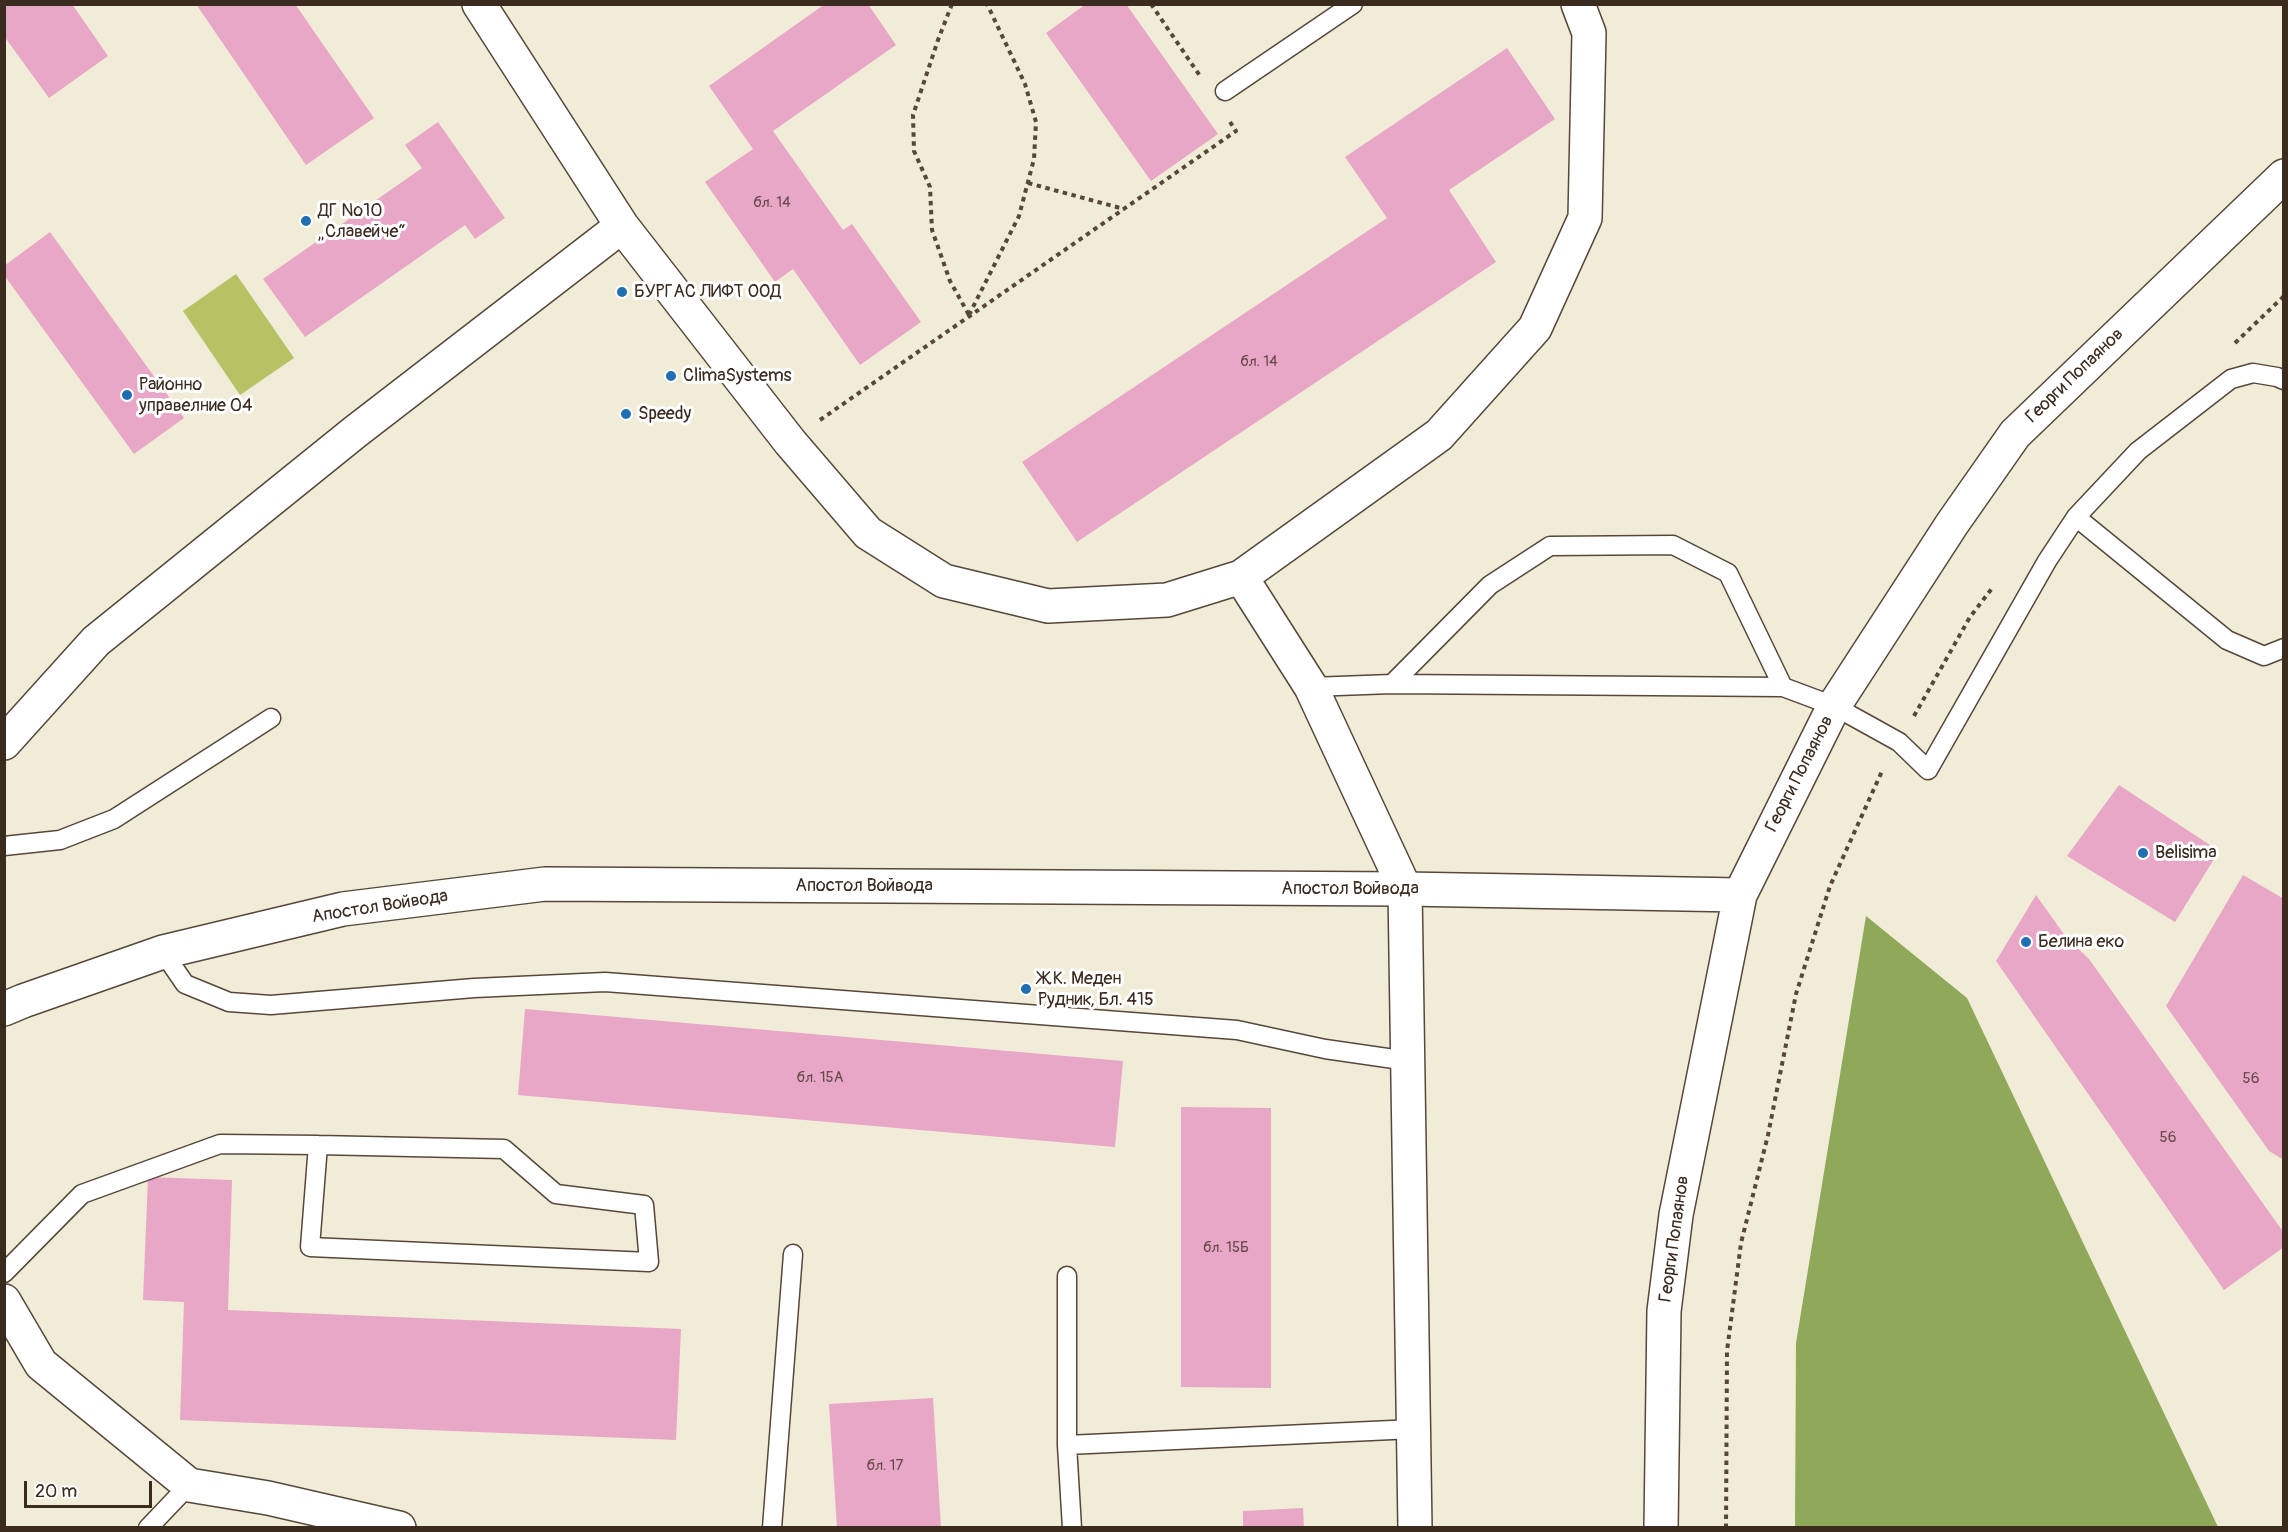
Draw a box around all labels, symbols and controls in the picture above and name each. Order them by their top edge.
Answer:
house number: бл. 14 [753,194,791,212]
place label: ДГ №10 „Славейче“ [318,200,406,242]
marker: ДГ №10 „Славейче“ [299,214,313,228]
place label: БУРГАС ЛИФТ ООД [634,281,781,303]
marker: БУРГАС ЛИФТ ООД [615,285,629,299]
street label: Георги Попаянов [2022,324,2128,428]
house number: бл. 14 [1240,353,1278,371]
place label: ClimaSystems [683,365,791,387]
marker: ClimaSystems [664,369,678,383]
place label: Районно управелние 04 [139,374,252,416]
marker: Районно управелние 04 [120,388,134,402]
place label: Speedy [638,403,691,425]
marker: Speedy [619,407,633,421]
street label: Георги Попаянов [1761,712,1839,836]
place label: Belisima [2155,842,2217,864]
marker: Belisima [2136,846,2150,860]
street label: Апостол Войвода [795,875,933,897]
street label: Апостол Войвода [1281,878,1419,900]
street label: Апостол Войвода [310,886,450,928]
place label: Белина еко [2038,931,2124,953]
marker: Белина еко [2019,935,2033,949]
place label: Ж.К. Меден Рудник, Бл. 415 [1038,968,1154,1010]
marker: Ж.К. Меден Рудник, Бл. 415 [1019,982,1033,996]
house number: бл. 15А [797,1069,843,1087]
house number: 56 [2243,1070,2259,1088]
house number: 56 [2160,1129,2176,1147]
street label: Георги Попаянов [1655,1174,1695,1304]
house number: бл. 15Б [1203,1239,1249,1257]
house number: бл. 17 [867,1457,903,1475]
scale bar [27,1469,154,1507]
text: 20 m [35,1480,77,1503]

